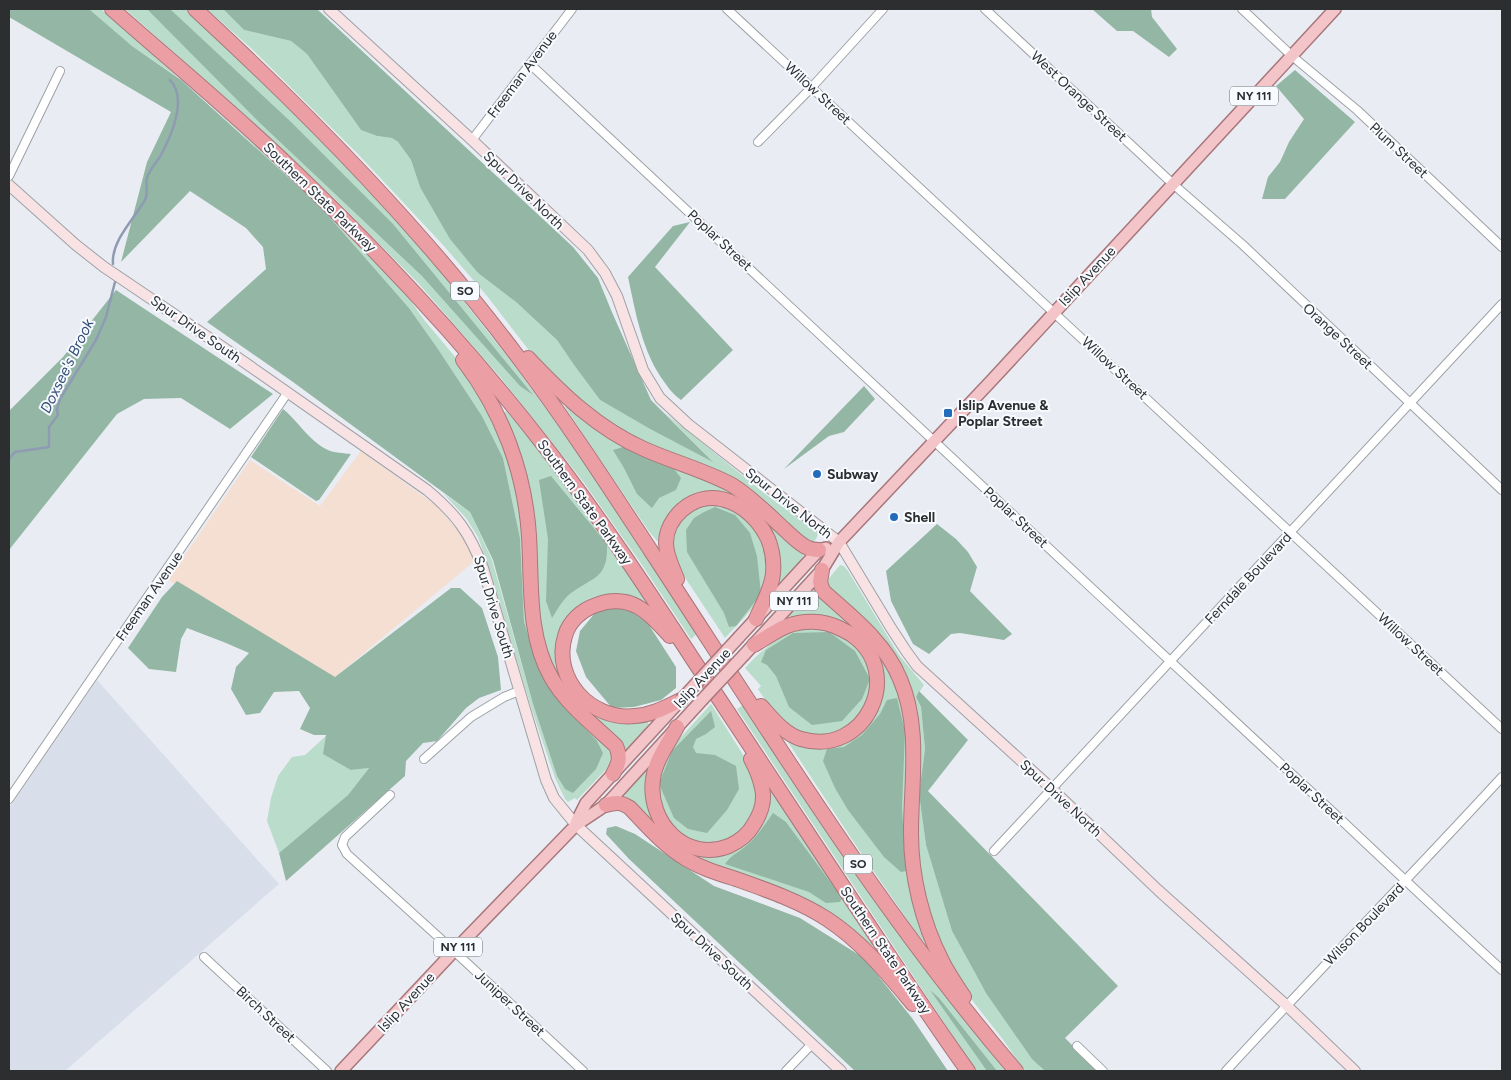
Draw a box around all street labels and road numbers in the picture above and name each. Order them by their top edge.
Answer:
street label: Freeman Avenue [484,27,561,121]
street label: West Orange Street [1027,48,1130,145]
street label: Willow Street [781,58,854,128]
road number: NY 111 [1230,86,1278,105]
street label: Plum Street [1366,119,1431,182]
street label: Southern State Parkway [260,139,380,256]
street label: Spur Drive North [480,148,568,233]
street label: Poplar Street [684,206,755,275]
street label: Islip Avenue [1055,243,1120,310]
road number: SO [451,282,479,300]
street label: Spur Drive South [147,292,244,367]
street label: Orange Street [1299,300,1376,373]
street label: Willow Street [1078,333,1151,403]
street label: Southern State Parkway [533,436,636,569]
street label: Spur Drive North [742,464,836,543]
street label: Poplar Street [980,483,1051,552]
street label: Ferndale Boulevard [1201,529,1295,628]
street label: Freeman Avenue [112,548,187,644]
street label: Spur Drive South [470,554,517,661]
road number: NY 111 [770,592,818,610]
street label: Willow Street [1374,609,1447,679]
street label: Islip Avenue [670,645,735,712]
street label: Spur Drive North [1016,756,1105,841]
street label: Poplar Street [1276,759,1347,828]
road number: SO [844,854,872,874]
street label: Wilson Boulevard [1321,880,1408,969]
street label: Southern State Parkway [836,883,935,1018]
street label: Spur Drive South [667,909,756,994]
road number: NY 111 [434,938,482,956]
street label: Juniper Street [471,967,548,1040]
street label: Islip Avenue [374,969,439,1036]
street label: Birch Street [233,983,299,1046]

